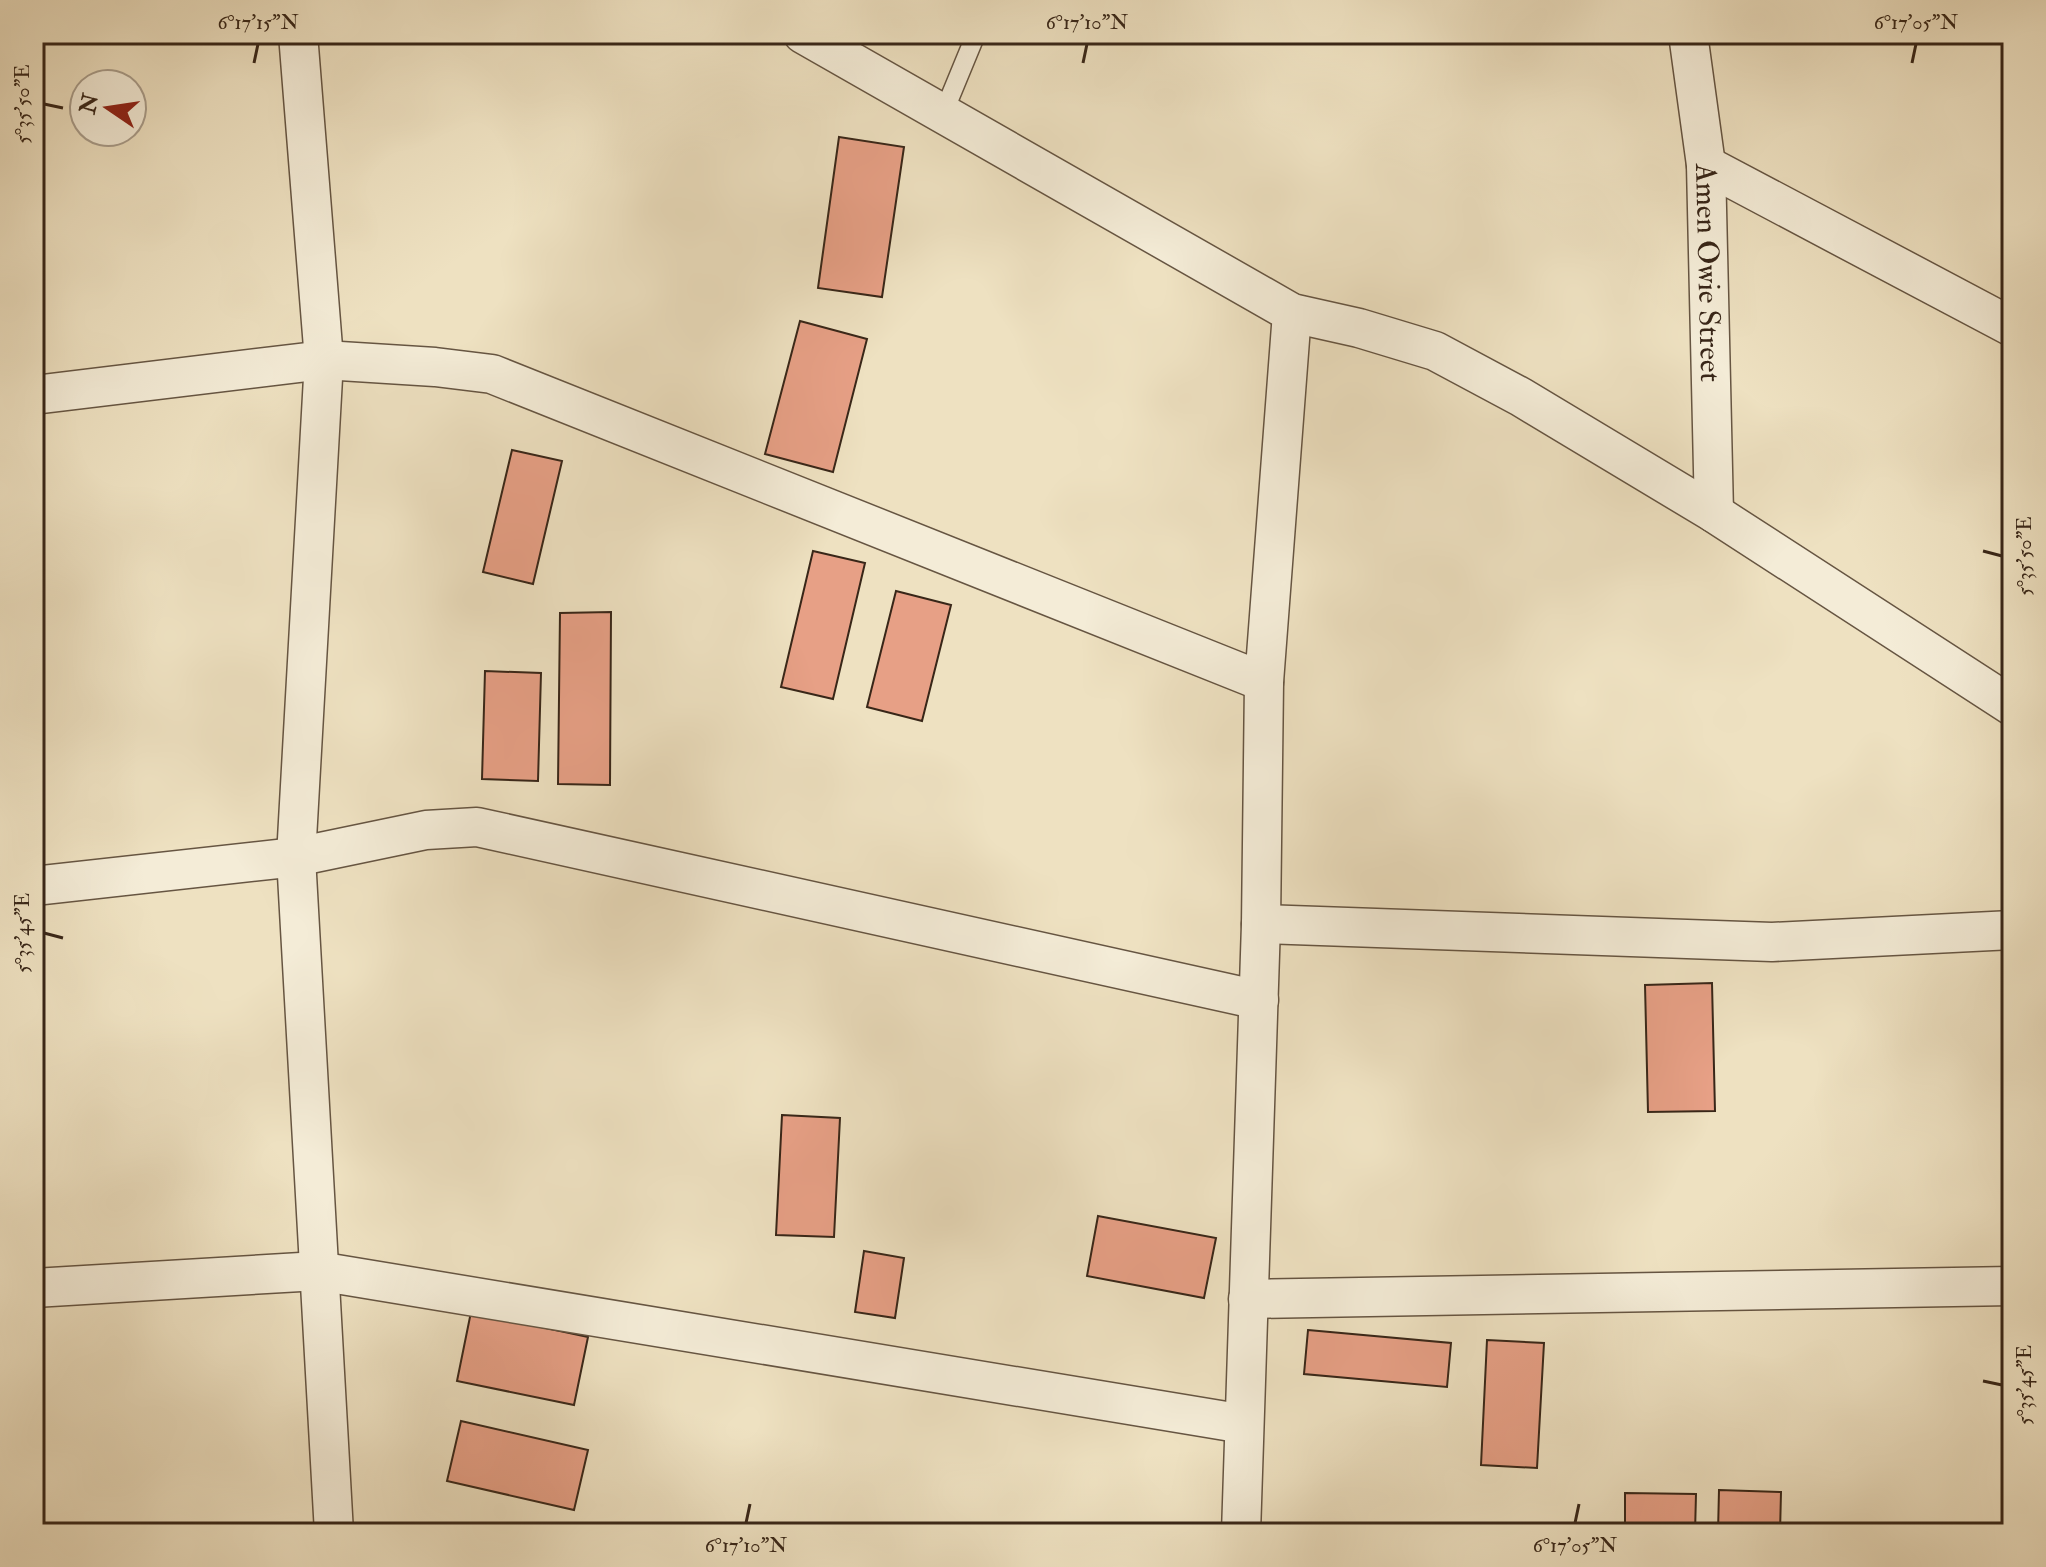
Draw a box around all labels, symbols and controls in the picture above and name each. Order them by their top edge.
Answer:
text: 6°17'15"N [217,10,299,35]
text: 6°17'10"N [1046,10,1128,35]
text: 6°17'05"N [1874,10,1958,35]
text: 5°35'50"E [10,64,35,144]
north arrow [68,68,148,148]
text: N [73,91,105,117]
street label: Amen Owie Street [1687,162,1729,383]
text: 5°35'50"E [2012,516,2037,596]
text: 5°35'45"E [10,893,35,973]
text: 5°35'45"E [2012,1345,2037,1425]
text: 6°17'10"N [705,1533,787,1558]
text: 6°17'05"N [1533,1533,1617,1558]

